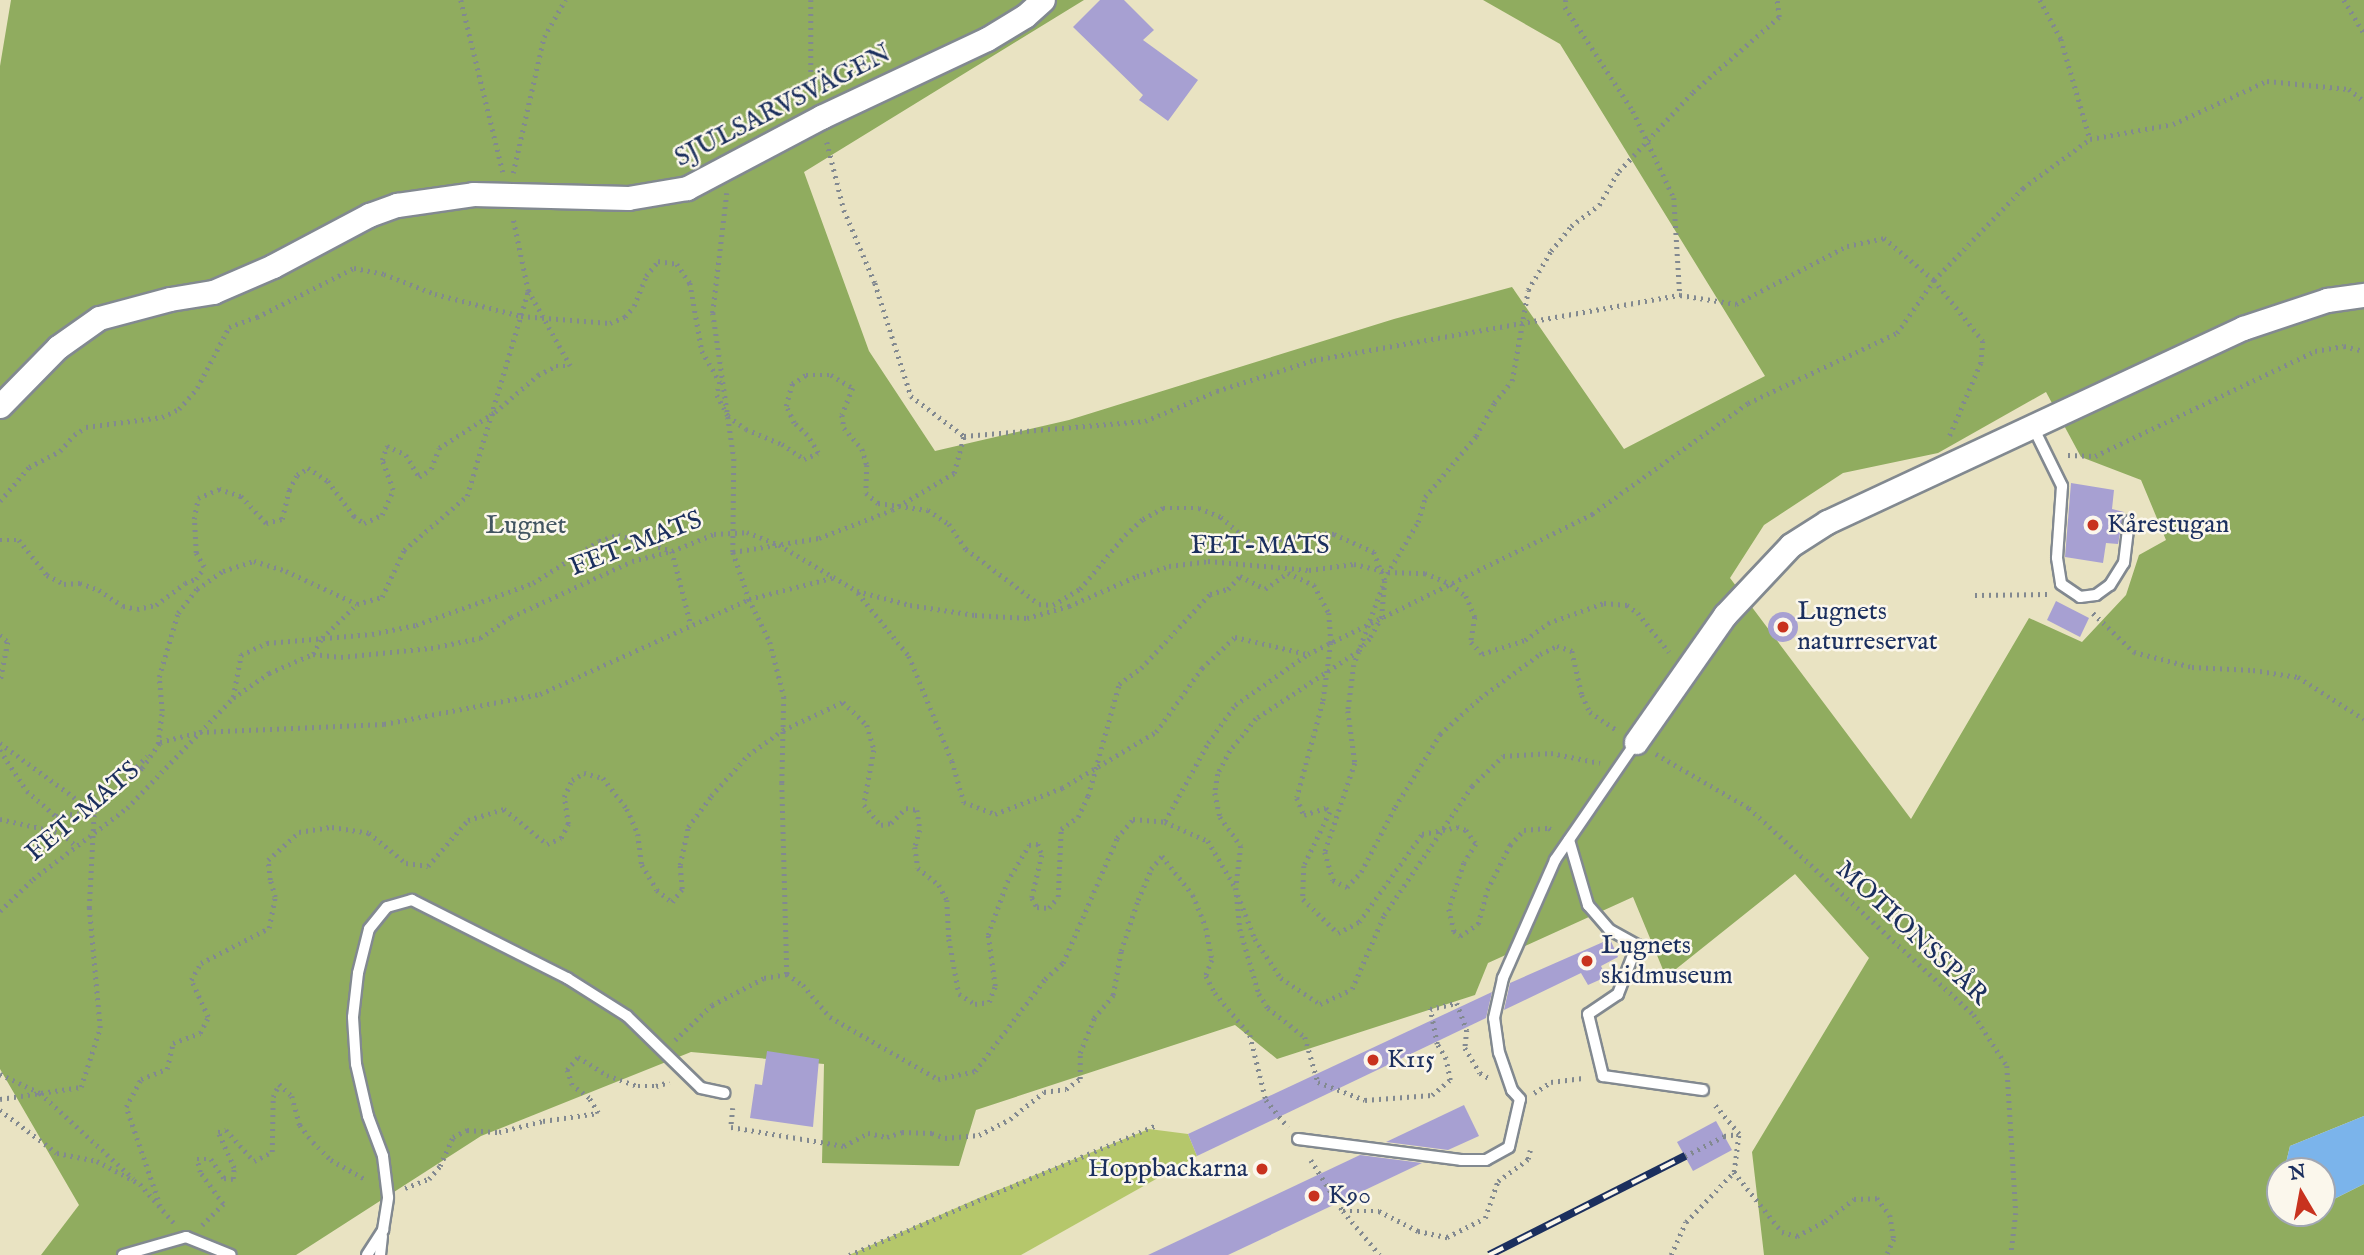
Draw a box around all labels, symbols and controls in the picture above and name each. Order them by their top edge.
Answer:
street label: SJULSARVSVÄGEN [670,38,896,174]
street label: FET-MATS [565,505,707,583]
place label: Kårestugan [2107,509,2229,541]
park label: Lugnet [486,510,566,542]
marker: Kårestugan [2085,517,2101,533]
street label: FET-MATS [1190,530,1330,562]
place label: Lugnets naturreservat [1797,596,1938,658]
marker: Lugnets naturreservat [1775,619,1791,635]
street label: FET-MATS [20,755,146,869]
street label: MOTIONSSPÅR [1829,854,1995,1012]
place label: Lugnets skidmuseum [1601,930,1733,992]
marker: Lugnets skidmuseum [1579,953,1595,969]
place label: K115 [1387,1044,1435,1076]
marker: K115 [1365,1052,1381,1068]
place label: Hoppbackarna [1088,1153,1248,1185]
north arrow [2266,1157,2336,1227]
text: N [2288,1160,2308,1187]
marker: Hoppbackarna [1254,1161,1270,1177]
place label: K90 [1328,1180,1371,1212]
marker: K90 [1306,1188,1322,1204]

